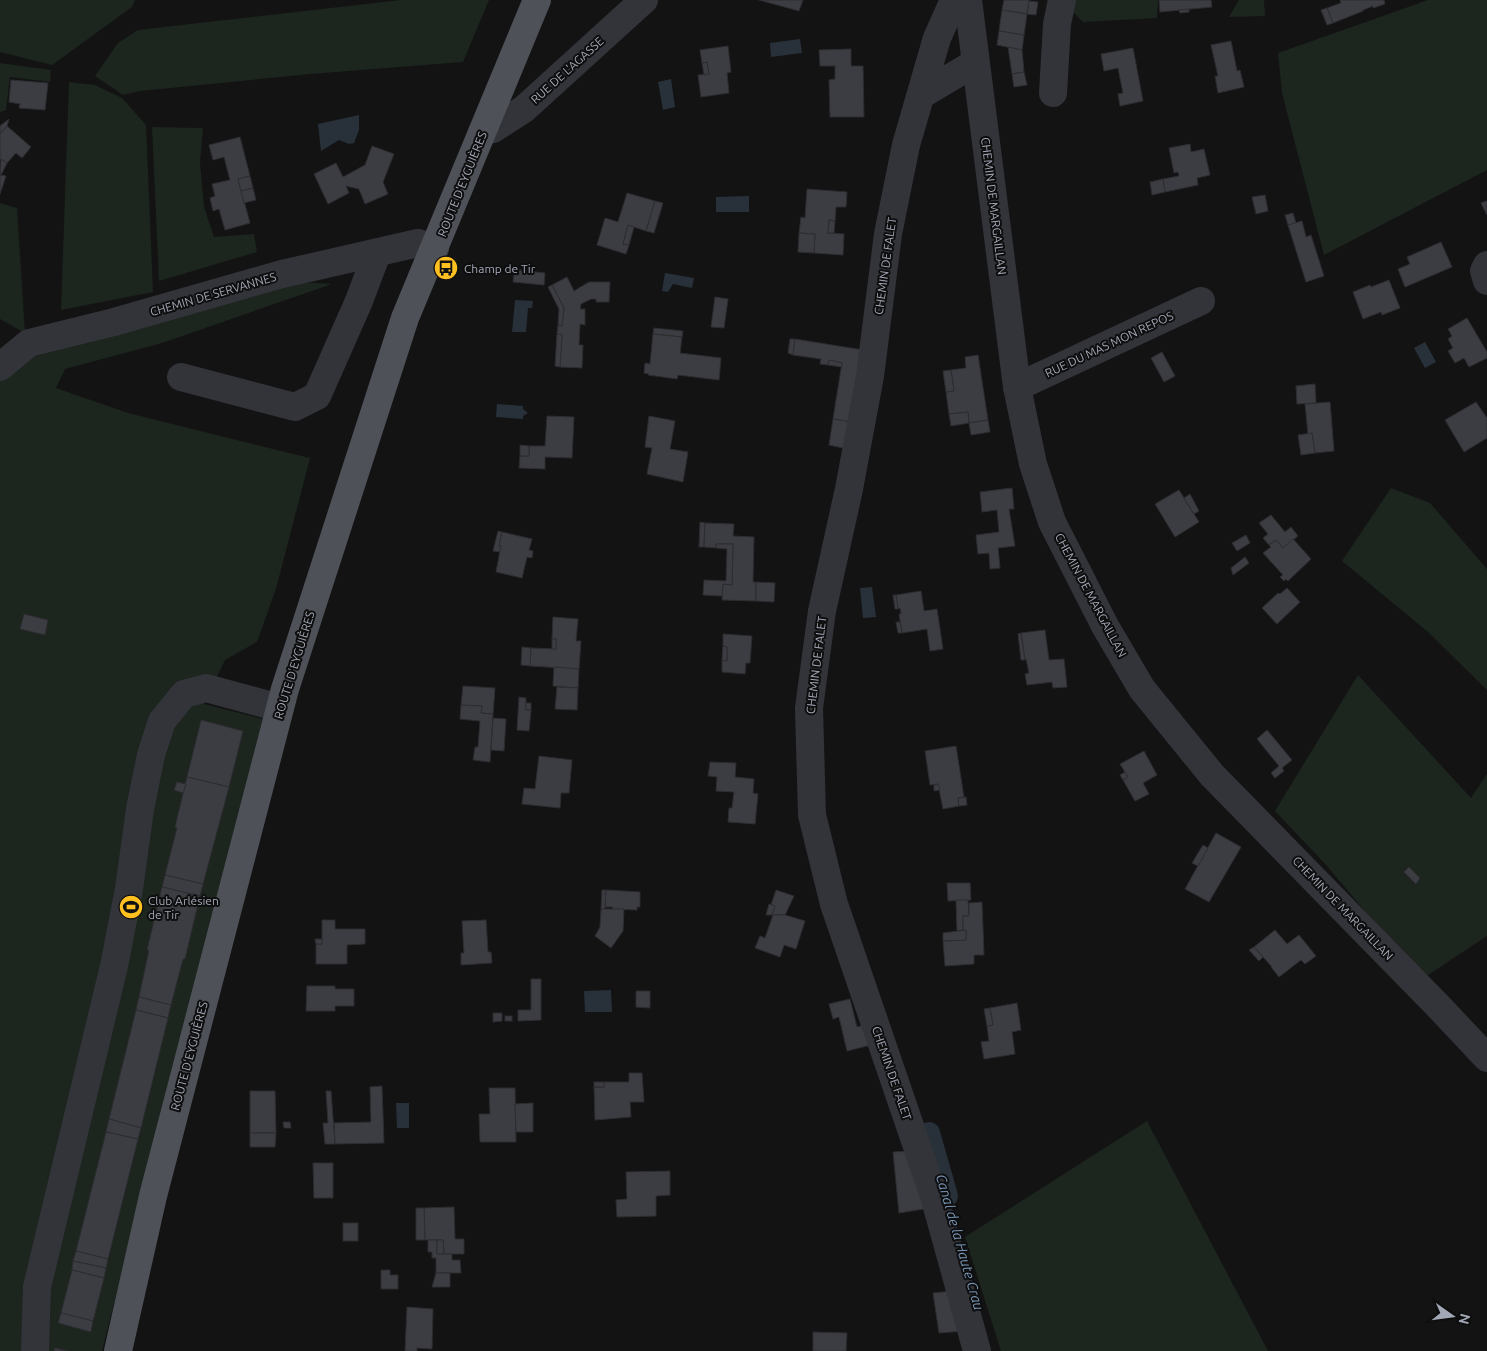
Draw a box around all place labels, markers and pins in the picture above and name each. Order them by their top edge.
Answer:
bus stop icon: Champ de Tir [433,255,459,281]
place label: Champ de Tir [464,262,536,275]
sports icon: Club Arlésien de Tir [118,894,144,920]
place label: Club Arlésien de Tir [148,894,219,921]

